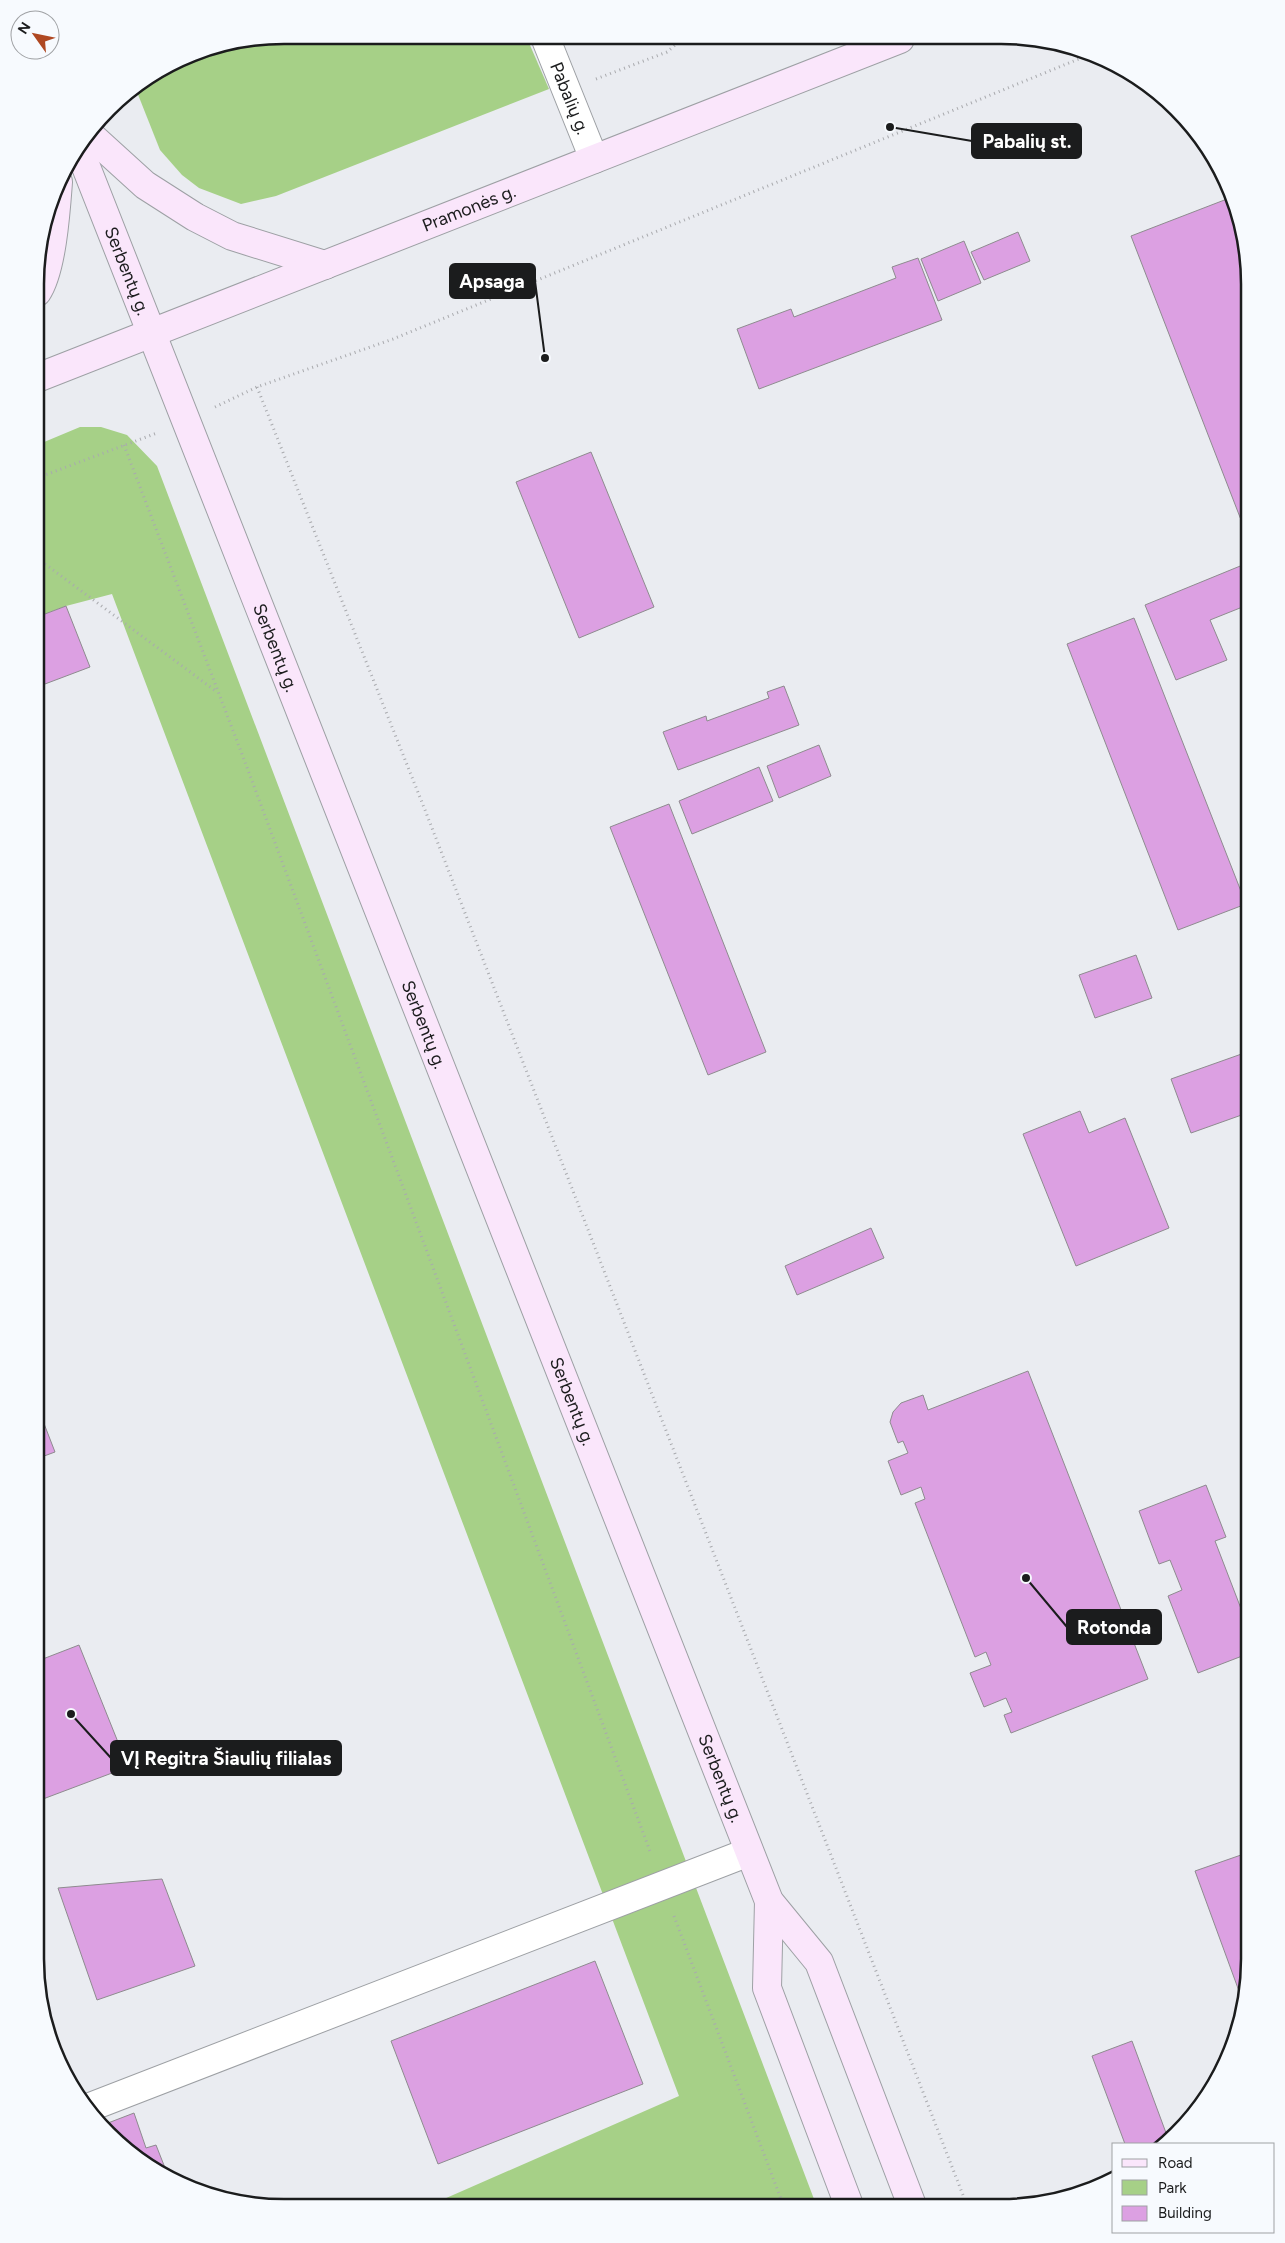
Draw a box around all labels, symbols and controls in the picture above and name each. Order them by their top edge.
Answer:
north arrow [10,10,60,60]
text: N [14,19,35,37]
street label: Pabalių g. [545,59,594,138]
callout: Pabalių st. [972,124,1081,158]
text: Pabalių st. [982,130,1072,153]
street label: Pramonės g. [419,180,519,237]
street label: Serbentų g. [100,224,154,318]
callout: Apsaga [450,264,535,298]
text: Apsaga [459,270,525,293]
street label: Serbentų g. [248,600,303,695]
street label: Serbentų g. [397,977,451,1072]
street label: Serbentų g. [545,1354,600,1449]
callout: Rotonda [1067,1610,1161,1644]
text: Rotonda [1077,1616,1151,1639]
street label: Serbentų g. [693,1731,748,1826]
callout: VĮ Regitra Šiaulių filialas [111,1741,341,1775]
text: VĮ Regitra Šiaulių filialas [121,1747,331,1770]
legend [1112,2143,1275,2233]
text: Road [1158,2154,1193,2172]
text: Park [1158,2179,1187,2197]
text: Building [1158,2204,1212,2222]

